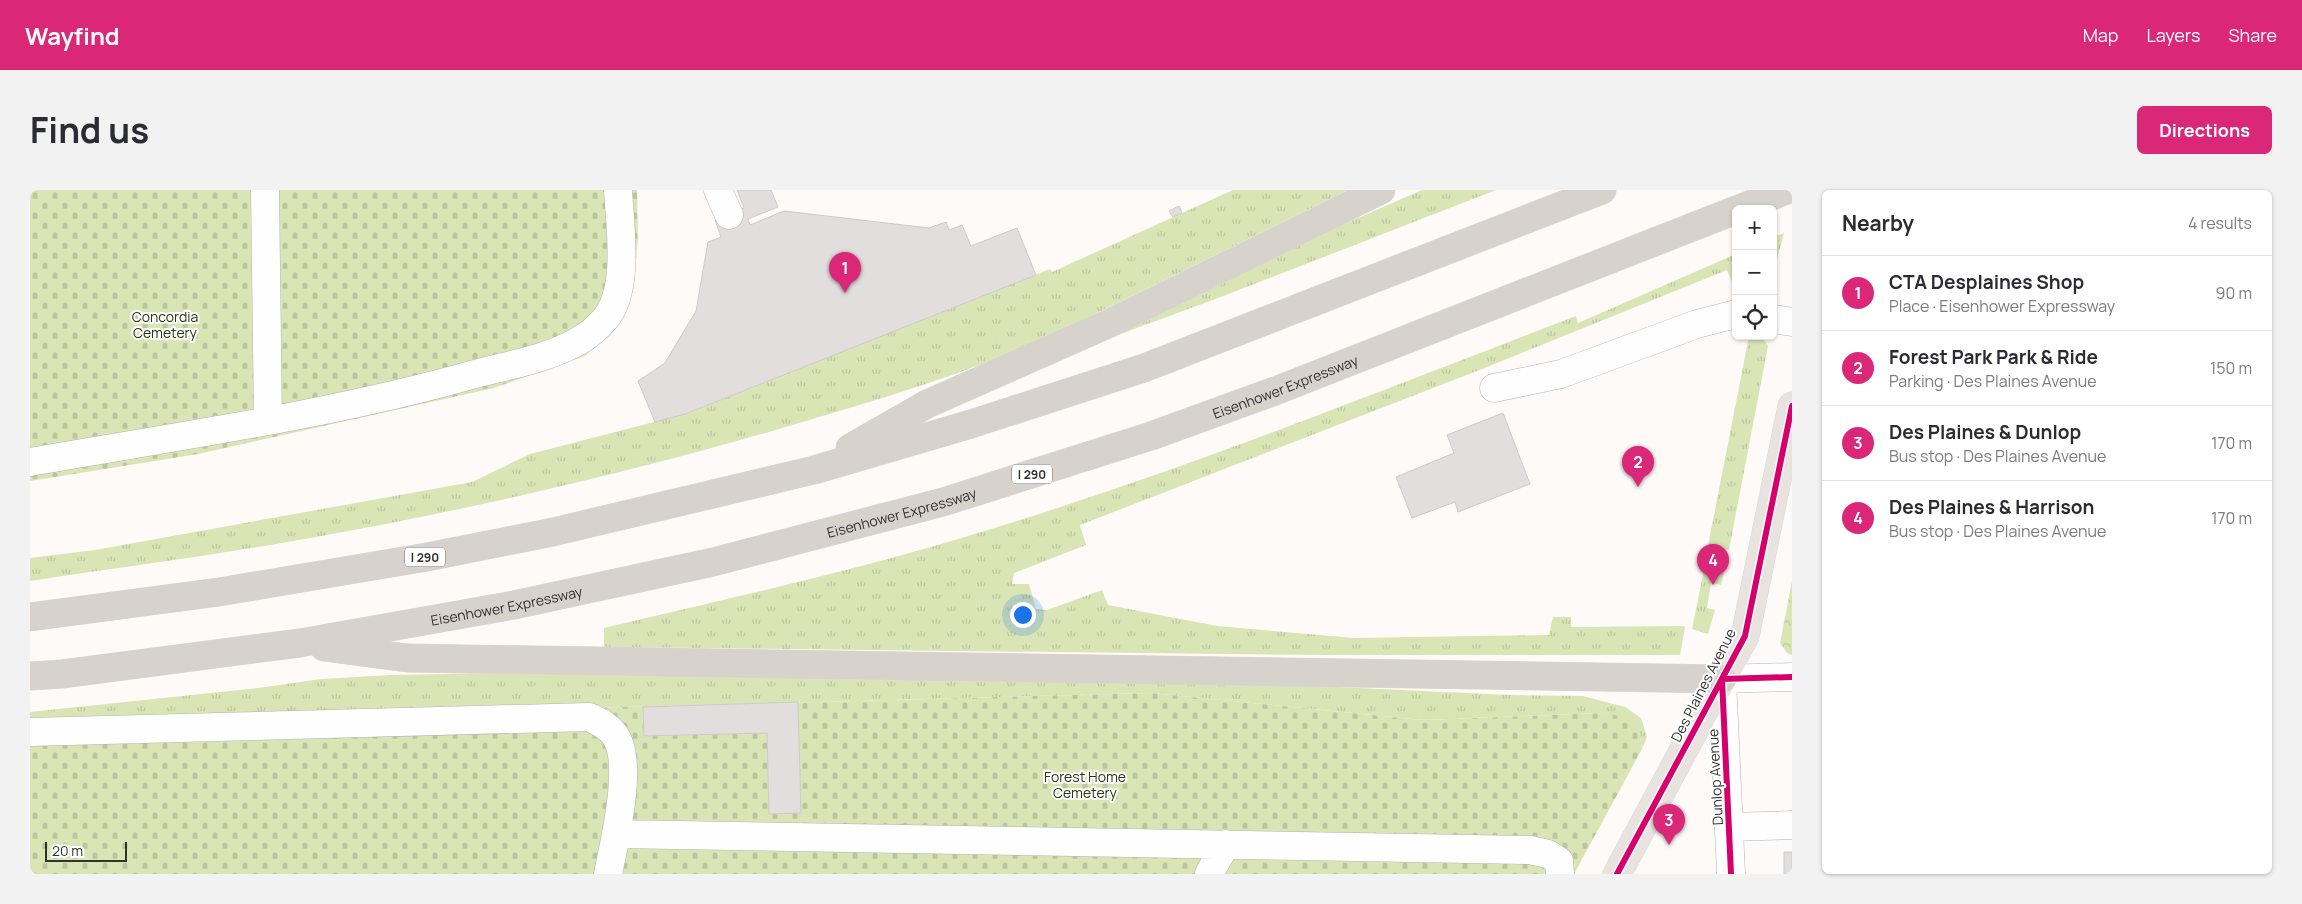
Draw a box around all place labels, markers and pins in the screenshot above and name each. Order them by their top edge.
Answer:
pin: 1 [829,252,861,293]
pin: 2 [1622,446,1654,487]
pin: 4 [1697,544,1729,585]
pin: 3 [1653,804,1685,845]

